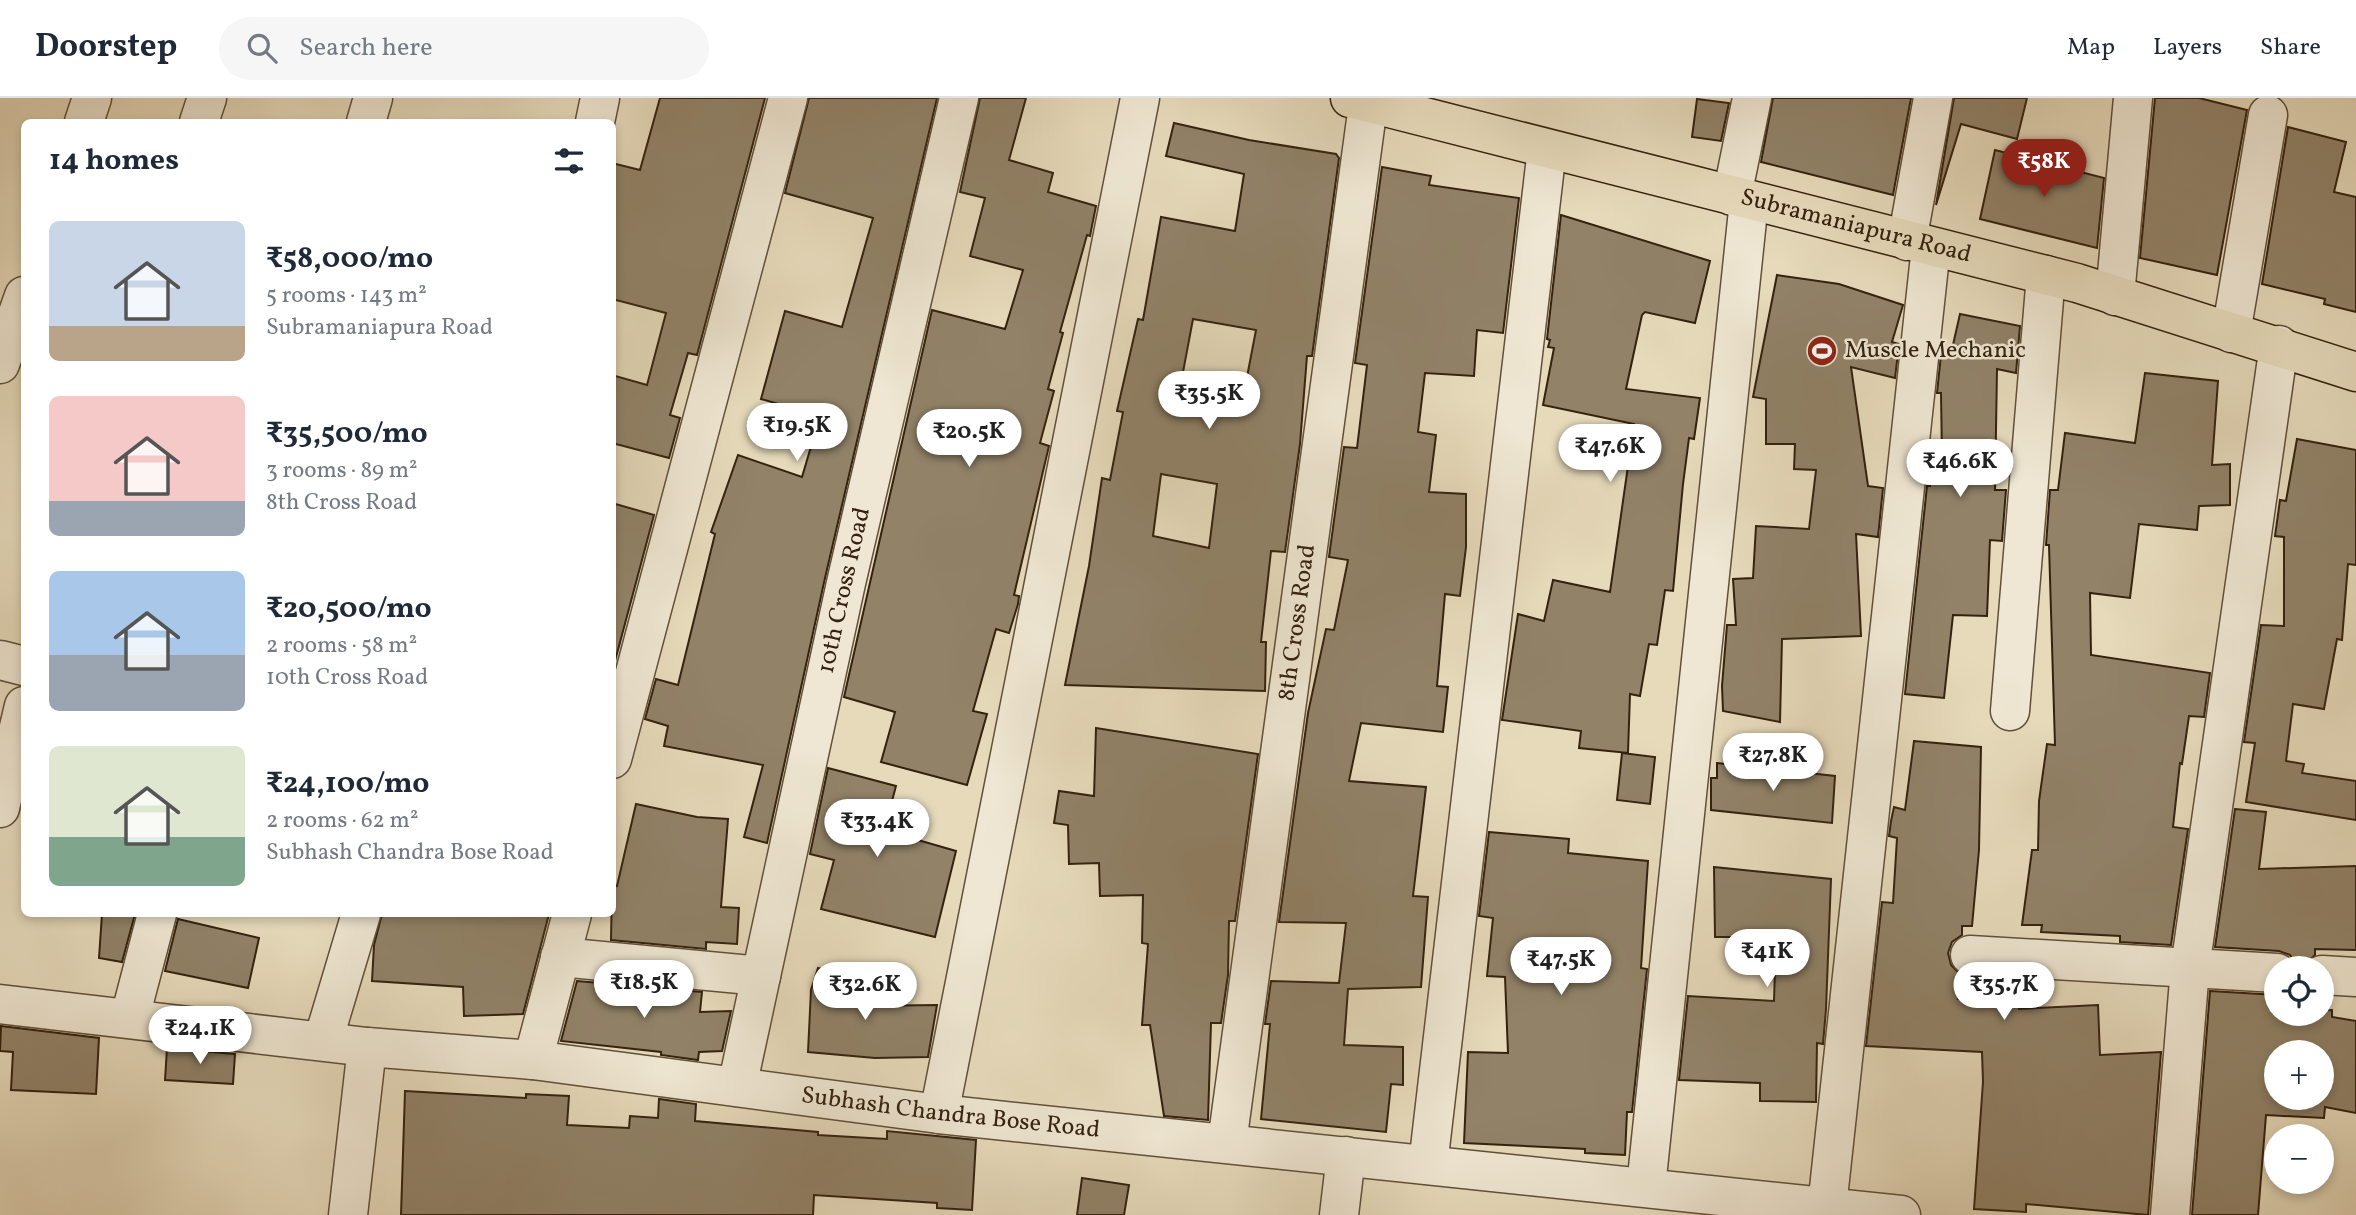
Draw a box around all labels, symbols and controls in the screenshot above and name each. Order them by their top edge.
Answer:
search box [219,17,709,80]
text: Doorstep [35,25,177,71]
icon: search [243,29,281,67]
text: Search here [299,30,433,66]
text: Map [2067,31,2115,65]
text: Layers [2153,31,2222,65]
text: Share [2260,31,2321,65]
text: 14 homes [49,140,179,182]
pin: ₹58K [2003,140,2085,199]
icon: filters [550,142,588,180]
text: ₹58K [2017,146,2071,178]
street label: Subramaniapura Road [1737,181,1975,272]
text: ₹58,000/mo [266,238,433,280]
icon: home [105,249,189,333]
text: 5 rooms · 143 m² [266,280,427,312]
text: Subramaniapura Road [266,312,493,344]
sports icon: Muscle Mechanic [1805,334,1839,368]
place label: Muscle Mechanic [1845,334,2026,368]
pin: ₹35.5K [1152,372,1266,431]
text: ₹35.5K [1174,378,1244,410]
pin: ₹19.5K [740,404,854,463]
text: ₹19.5K [763,410,831,442]
pin: ₹20.5K [912,410,1026,469]
text: ₹35,500/mo [266,413,428,455]
text: ₹20.5K [933,416,1005,448]
icon: home [105,424,189,508]
pin: ₹47.6K [1553,424,1667,484]
text: ₹47.6K [1575,431,1645,463]
pin: ₹46.6K [1903,440,2017,499]
text: ₹46.6K [1922,446,1998,478]
text: 3 rooms · 89 m² [266,455,418,487]
text: 8th Cross Road [266,487,417,519]
street label: 10th Cross Road [810,504,880,677]
street label: 8th Cross Road [1270,542,1325,703]
text: ₹20,500/mo [266,588,432,630]
icon: home [105,599,189,683]
text: 2 rooms · 58 m² [266,630,417,662]
text: 10th Cross Road [266,662,428,694]
pin: ₹27.8K [1716,734,1830,793]
text: ₹27.8K [1739,740,1807,772]
text: ₹24,100/mo [266,763,429,805]
icon: home [105,774,189,858]
pin: ₹33.4K [820,800,934,859]
text: 2 rooms · 62 m² [266,805,418,837]
text: ₹33.4K [840,806,914,838]
text: Subhash Chandra Bose Road [266,837,554,869]
pin: ₹41K [1726,930,1808,989]
text: ₹41K [1741,936,1793,968]
pin: ₹47.5K [1504,937,1618,997]
text: ₹47.5K [1526,944,1596,976]
map controls [2264,956,2334,1194]
button: locate [2264,956,2334,1026]
pin: ₹18.5K [587,960,701,1020]
pin: ₹32.6K [808,962,922,1022]
pin: ₹35.7K [1947,962,2061,1022]
text: ₹18.5K [610,967,678,999]
text: ₹32.6K [829,969,901,1001]
text: ₹35.7K [1969,969,2039,1001]
pin: ₹24.1K [143,1006,257,1066]
text: ₹24.1K [165,1013,235,1045]
button: + [2264,1040,2334,1110]
street label: Subhash Chandra Bose Road [799,1079,1102,1148]
button: − [2264,1124,2334,1194]

